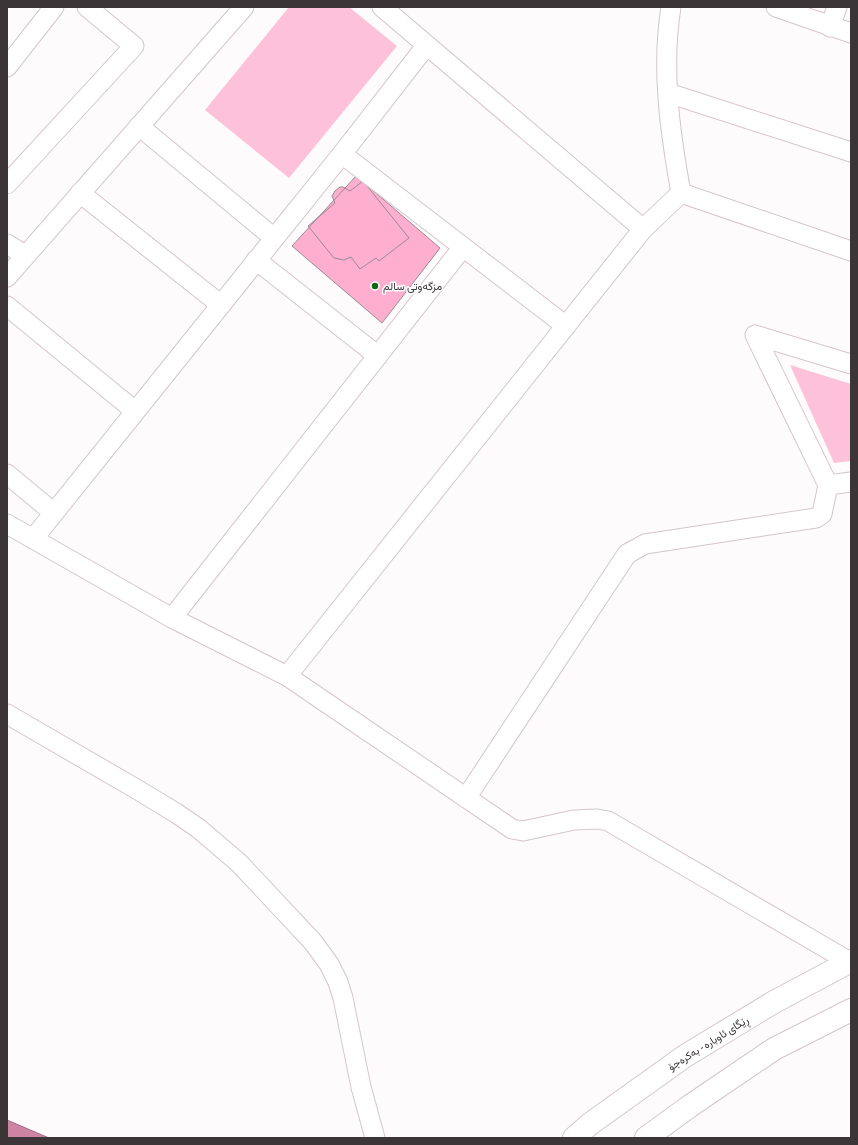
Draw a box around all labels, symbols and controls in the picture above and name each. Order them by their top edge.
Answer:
place label: مزگەوتی سالم [383,279,442,294]
marker: مزگەوتی سالم [370,281,380,291]
street label: ڕێگای ئاوبارە - بەکرەجۆ [665,1012,752,1075]

